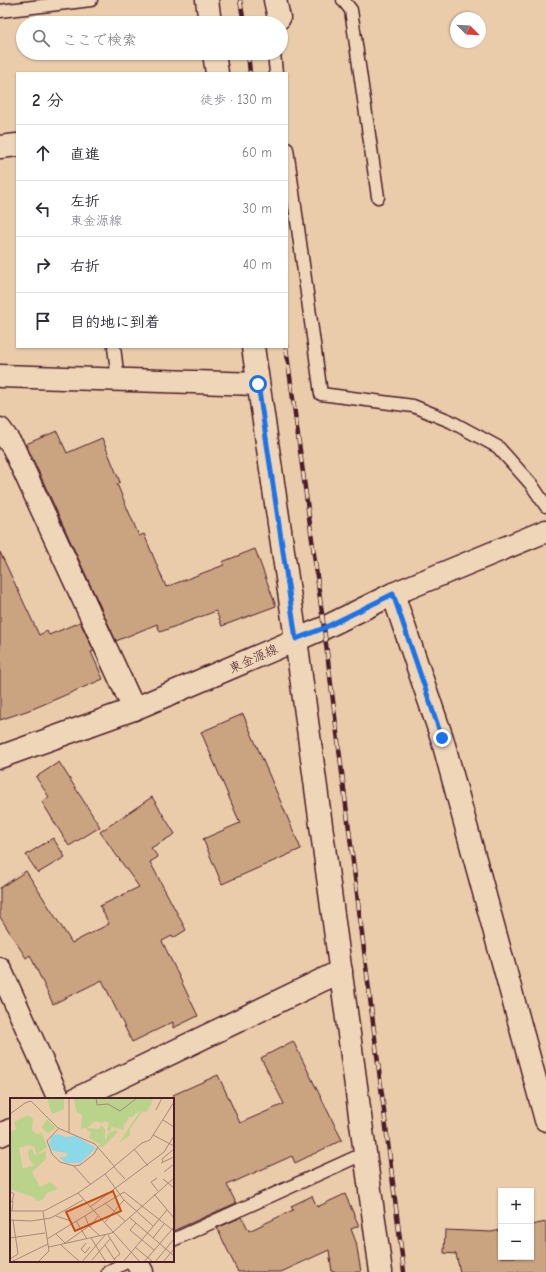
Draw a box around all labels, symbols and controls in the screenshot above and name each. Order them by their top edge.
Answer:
north arrow [450,12,486,48]
search box [16,16,288,60]
icon: search [30,27,52,49]
text: ここで検索 [62,31,137,49]
text: 2 分 [32,91,64,110]
text: 徒歩 · 130 m [200,92,272,107]
icon: ahead [32,142,54,164]
text: 直進 [70,145,100,163]
text: 60 m [242,145,272,160]
text: 左折 [70,192,100,210]
icon: left [32,198,54,220]
text: 30 m [242,201,272,216]
text: 東金源線 [70,213,122,228]
icon: right [32,254,54,276]
text: 右折 [70,257,100,275]
text: 40 m [243,257,272,272]
icon: arrive [32,310,54,332]
text: 目的地に到着 [70,313,160,331]
route start [249,375,267,393]
street label: 東金源線 [226,641,281,676]
route end [433,729,451,747]
inset map [10,1098,174,1262]
map controls [498,1188,534,1260]
button: + [498,1188,534,1224]
button: − [498,1224,534,1260]

